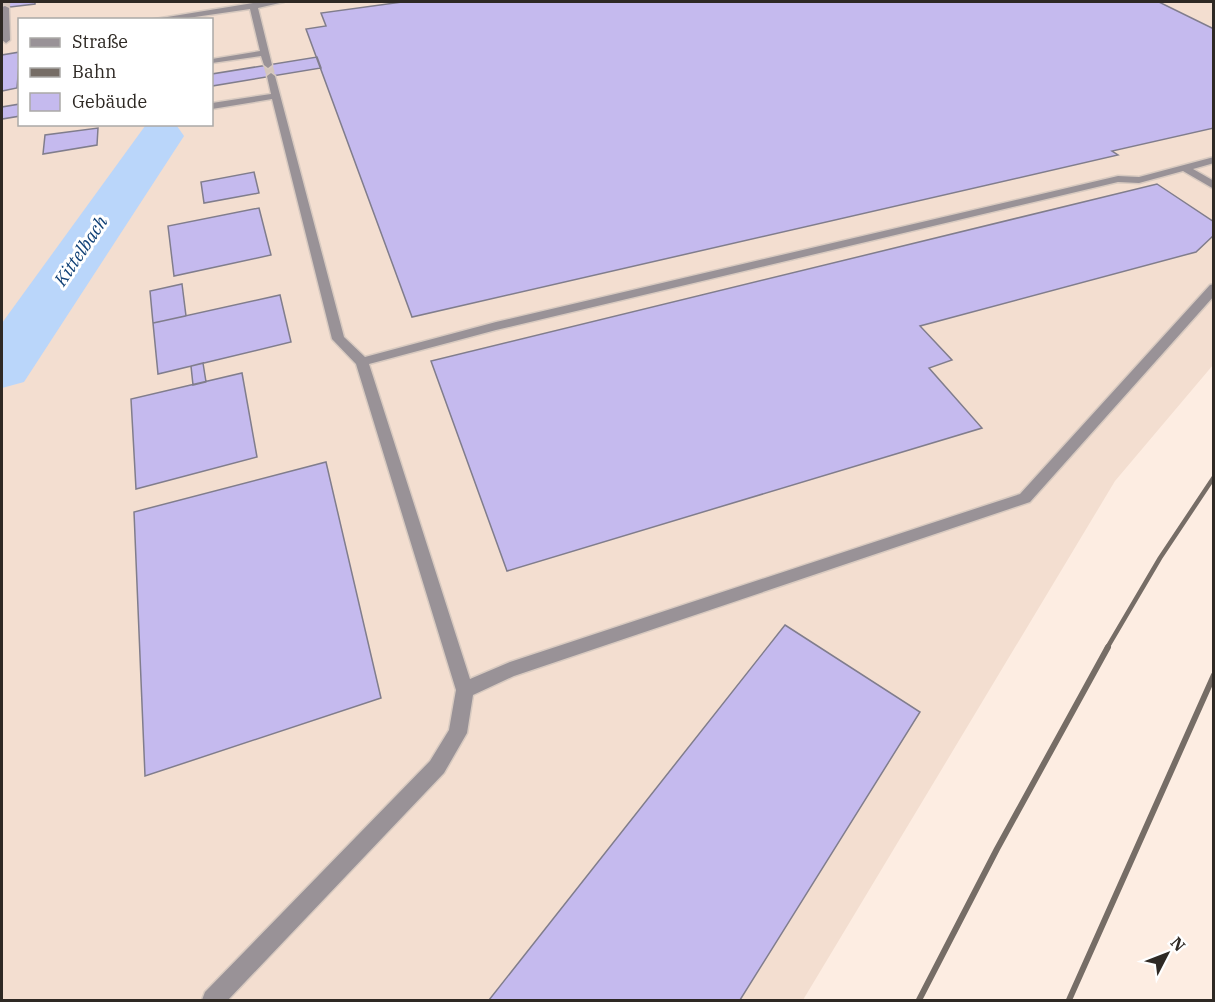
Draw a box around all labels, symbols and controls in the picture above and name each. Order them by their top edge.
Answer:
legend [18,18,213,126]
text: Straße [72,30,128,53]
text: Bahn [72,60,117,83]
text: Gebäude [72,90,147,113]
water label: Kittelbach [48,211,112,291]
north arrow [1137,924,1197,984]
text: N [1166,933,1190,955]

